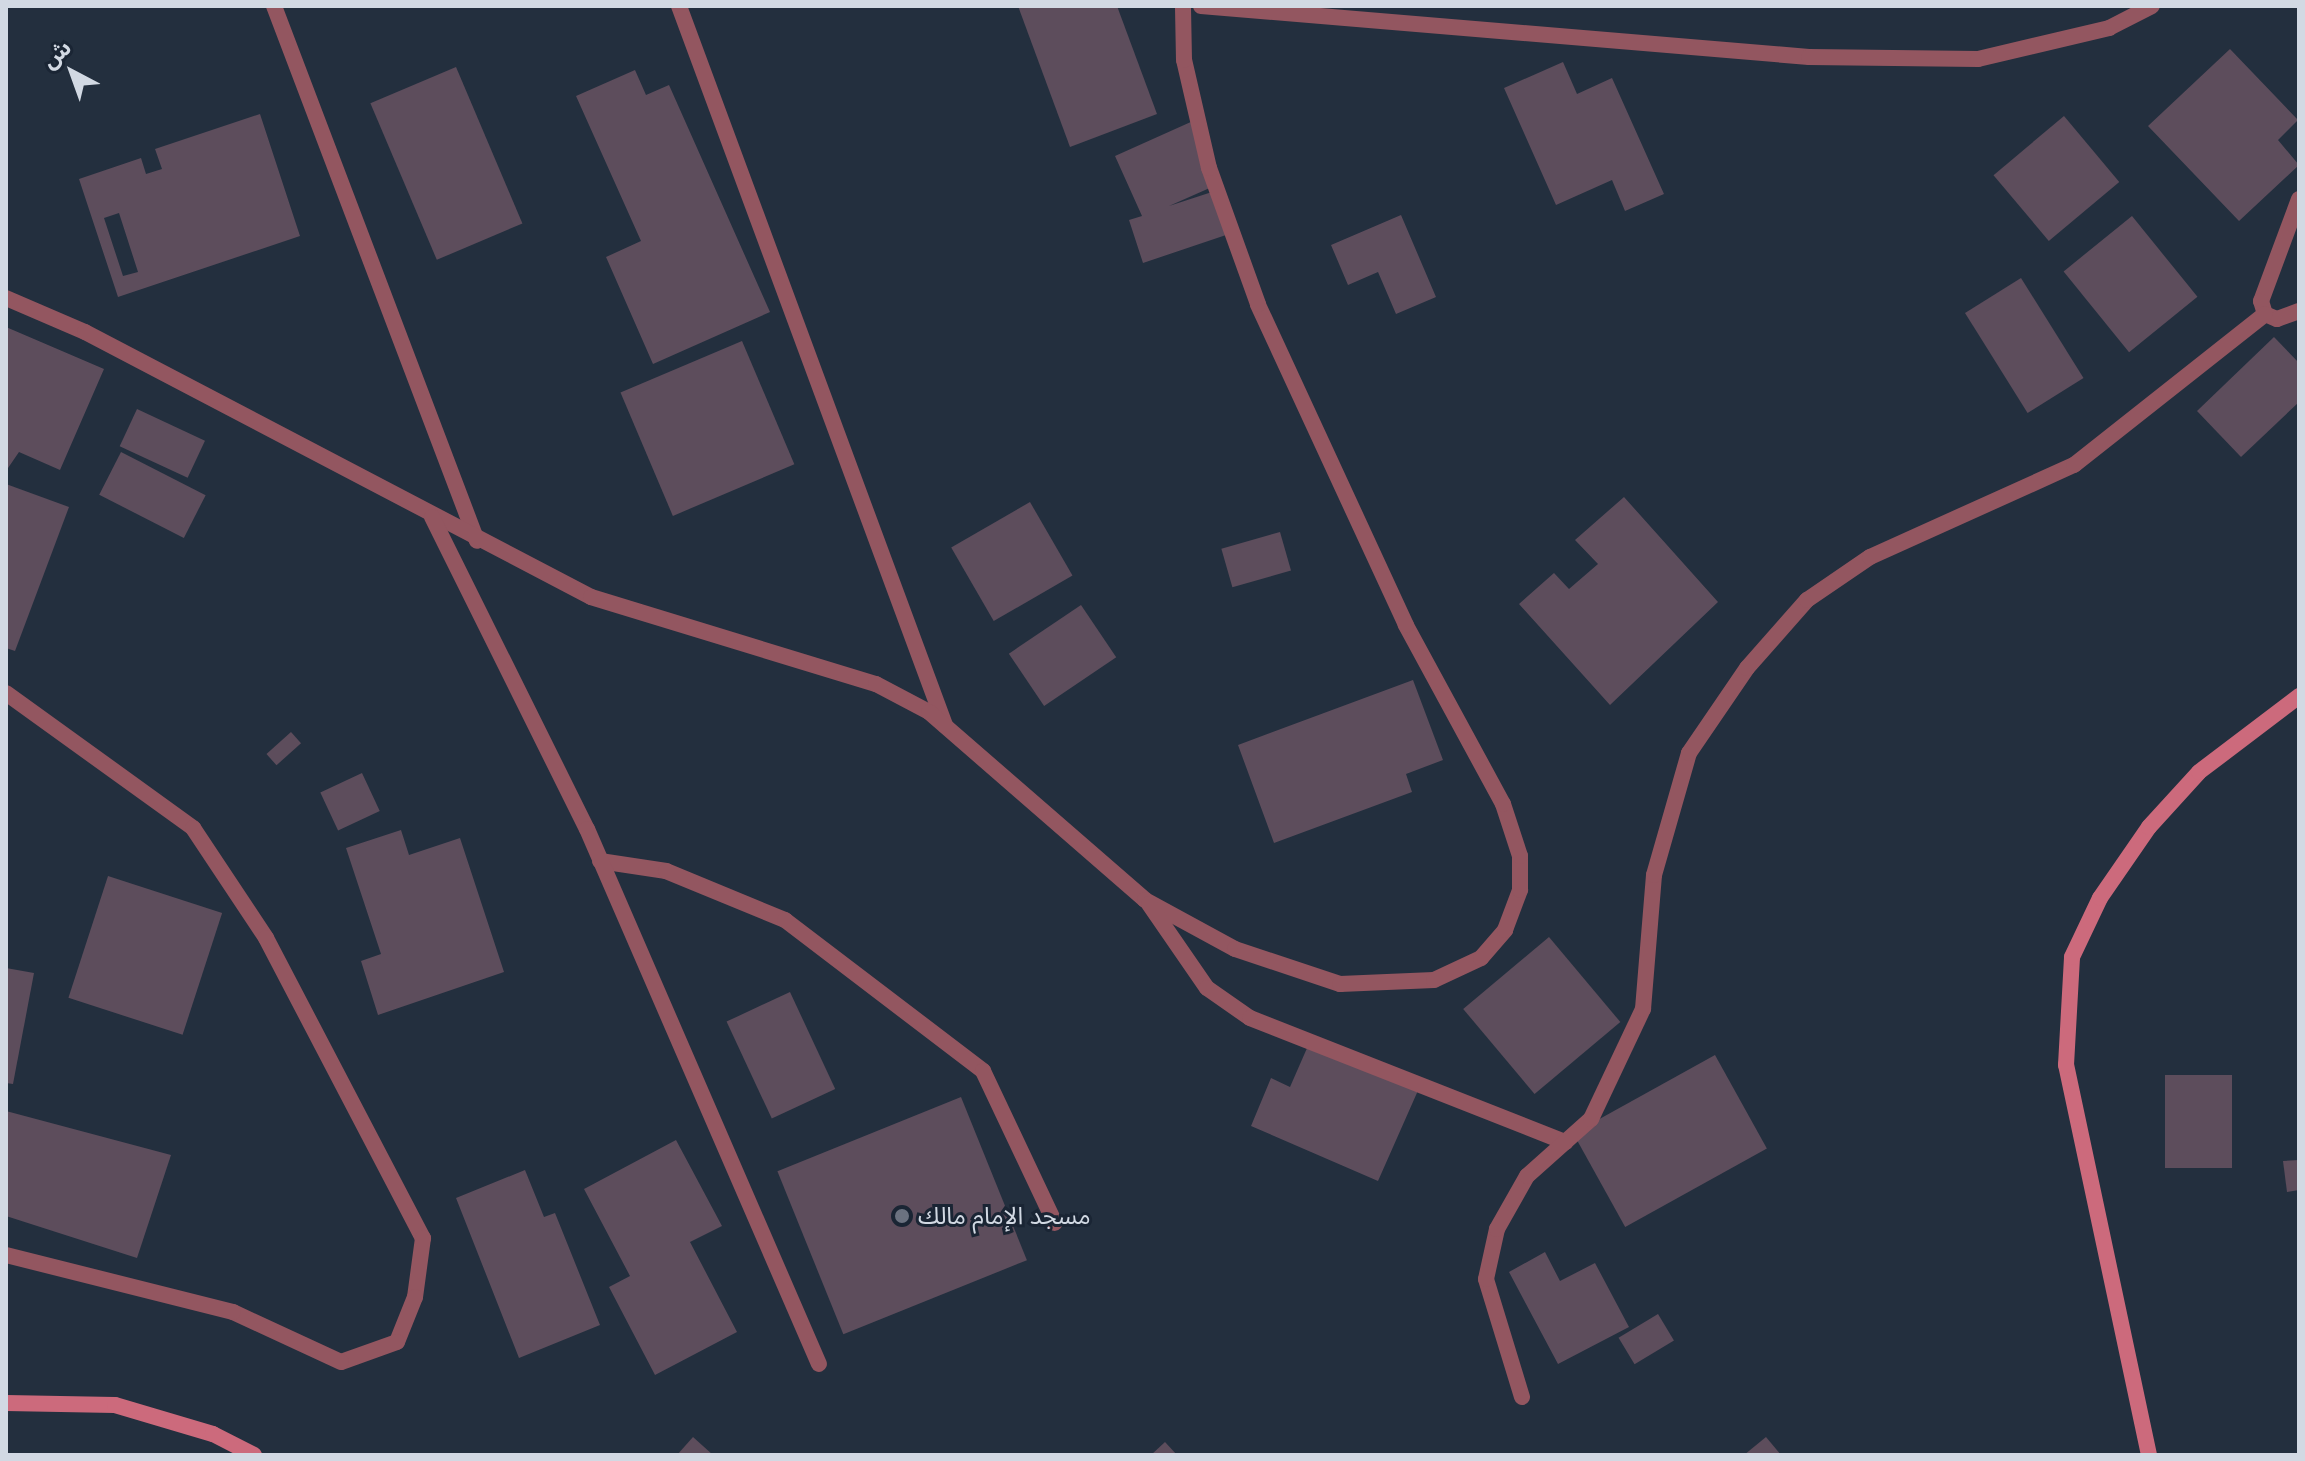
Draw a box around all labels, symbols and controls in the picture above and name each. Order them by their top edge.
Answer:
north arrow [32,32,112,112]
text: ش [36,33,77,74]
place label: مسجد الإمام مالك [918,1202,1091,1230]
marker: مسجد الإمام مالك [893,1207,911,1225]

